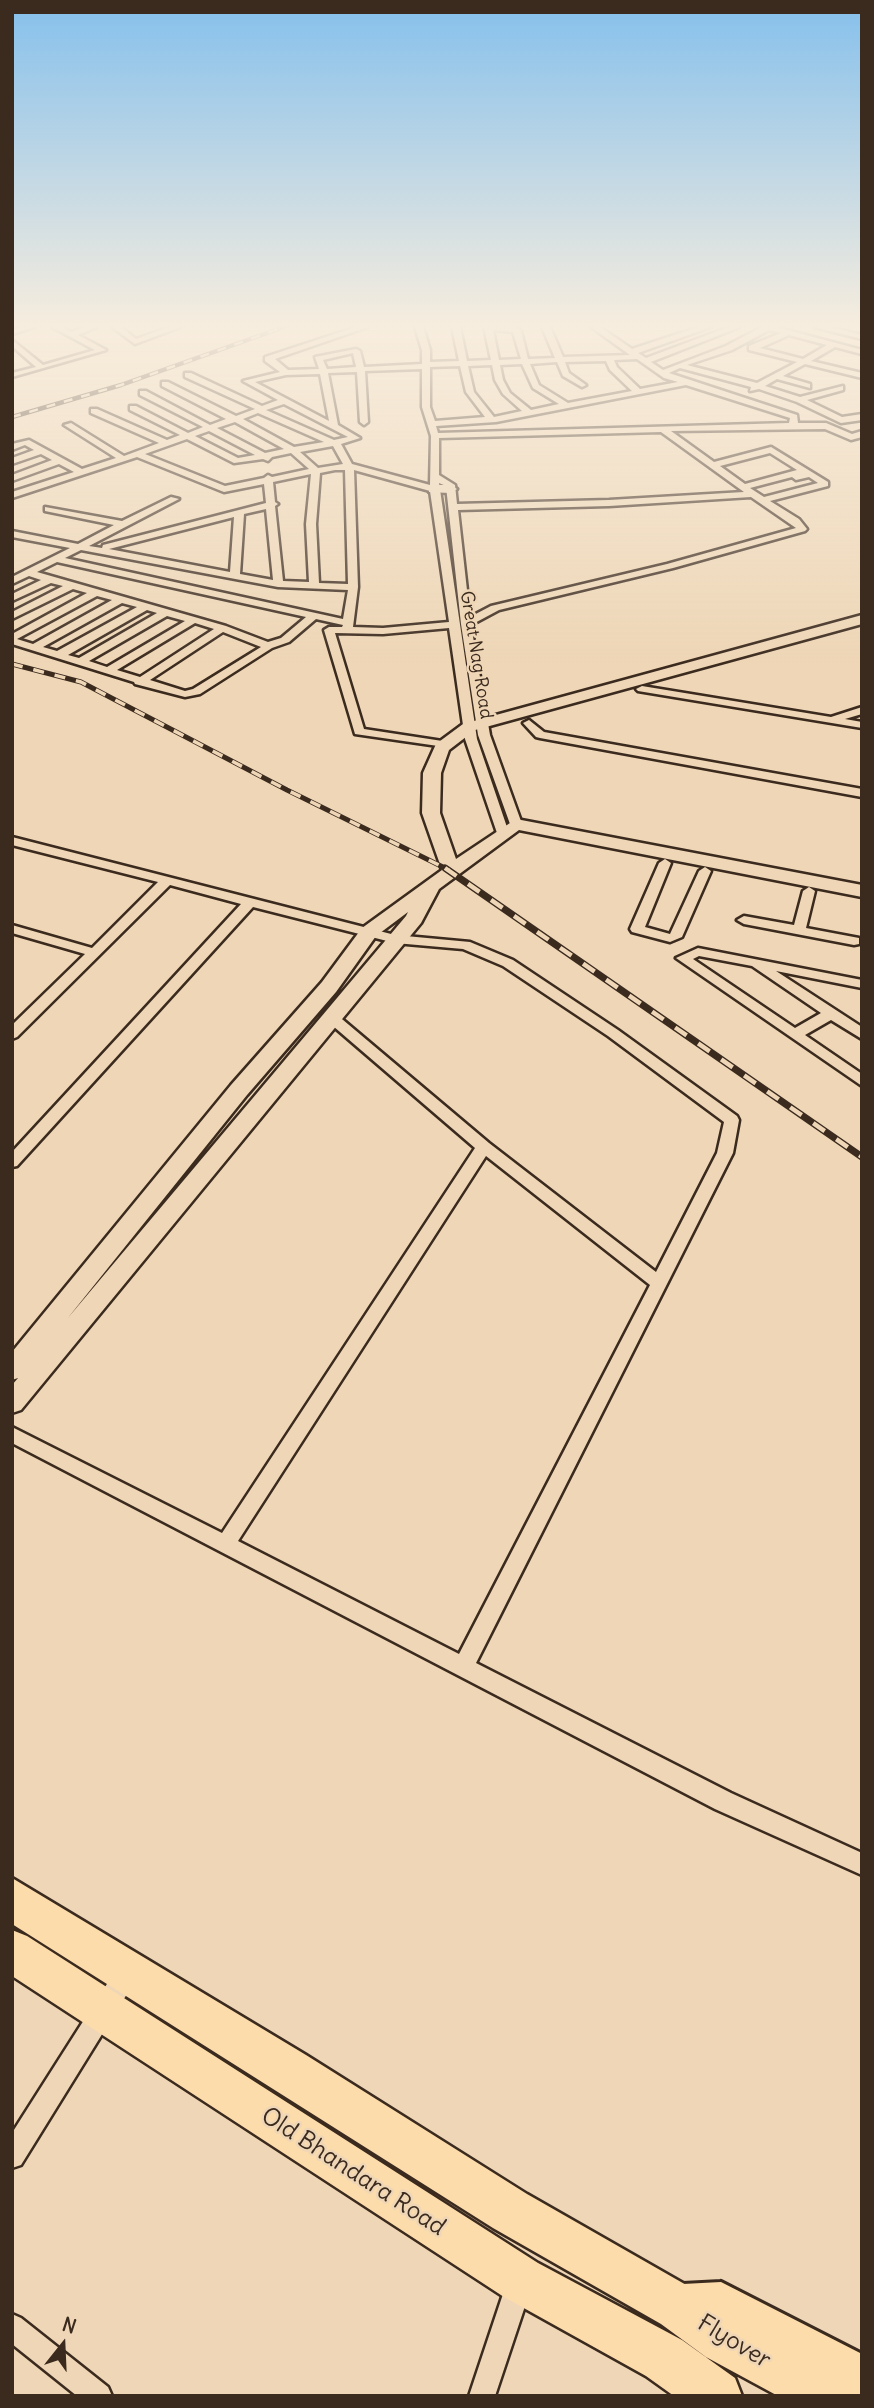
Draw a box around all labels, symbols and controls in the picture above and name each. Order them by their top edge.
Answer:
street label: Great Nag Road [455,590,497,720]
street label: Old Bhandara Road [255,2102,451,2242]
street label: Flyover [692,2309,776,2375]
north arrow [28,2310,98,2380]
text: N [60,2312,79,2338]

